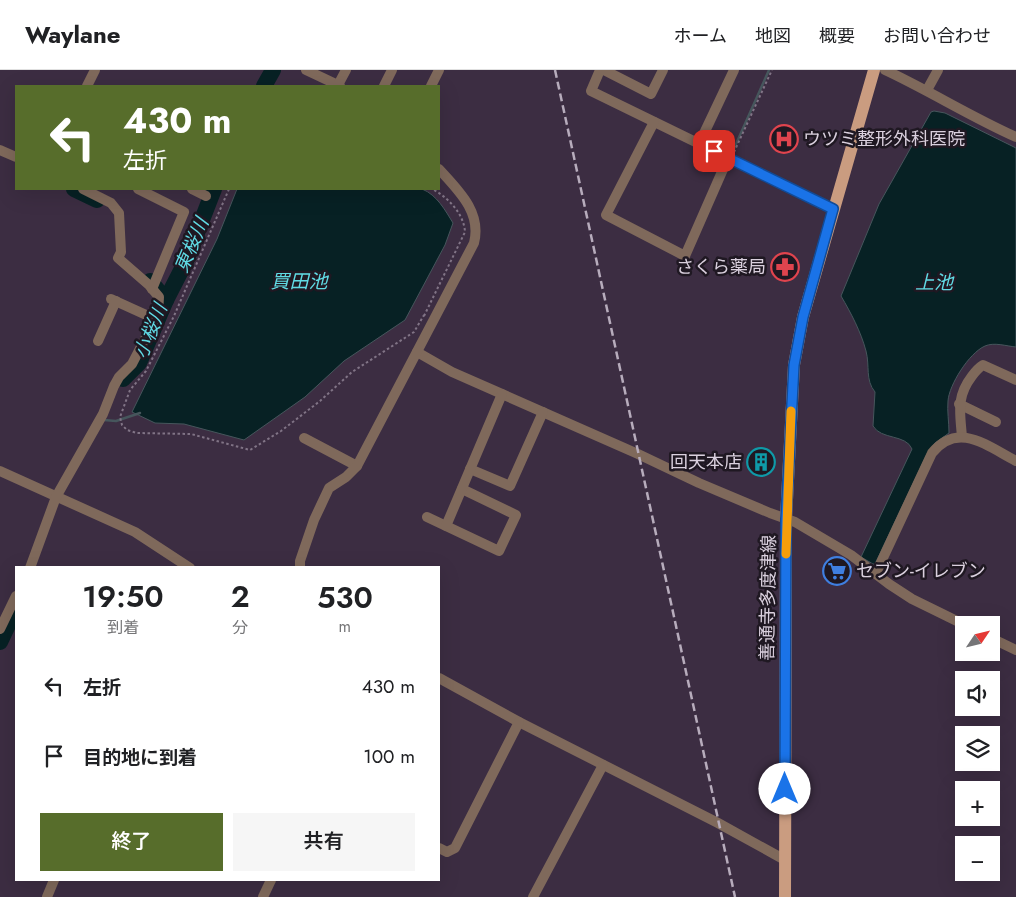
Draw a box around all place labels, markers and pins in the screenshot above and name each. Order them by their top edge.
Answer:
hospital icon: ウツミ整形外科医院 [769,124,799,154]
place label: ウツミ整形外科医院 [803,126,965,152]
pin [693,130,735,172]
pharmacy icon: さくら薬局 [770,252,800,282]
place label: さくら薬局 [676,254,766,280]
building icon: 回天本店 [746,447,776,477]
place label: 回天本店 [670,449,742,475]
supermarket icon: セブン-イレブン [822,556,852,586]
place label: セブン-イレブン [856,558,986,584]

